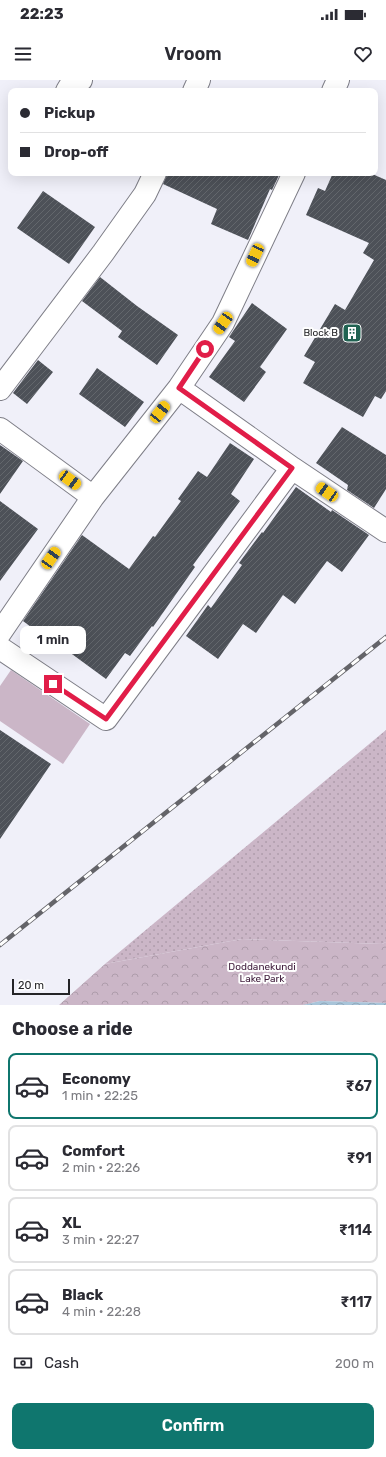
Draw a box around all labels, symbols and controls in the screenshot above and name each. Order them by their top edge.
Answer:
text: 22:23 [20,5,64,23]
icon: menu [12,43,34,65]
text: Vroom [164,43,222,65]
icon: heart [352,43,374,65]
text: Pickup [44,104,95,122]
text: Drop-off [44,143,108,161]
car [244,242,266,268]
car [211,310,235,336]
building icon: Block B [341,322,363,344]
place label: Block B [303,327,338,339]
route start [196,340,214,358]
car [148,399,172,425]
car [57,468,83,492]
car [314,480,340,504]
car [39,545,63,571]
callout: 1 min [20,626,86,654]
text: 1 min [37,632,69,647]
route end [44,675,62,693]
park label: Doddanekundi Lake Park [228,961,296,985]
scale bar [12,977,70,996]
text: 20 m [18,979,44,992]
text: Choose a ride [12,1018,133,1040]
icon: car [14,1068,50,1104]
text: Economy [62,1070,131,1088]
text: ₹67 [346,1077,372,1095]
text: 1 min · 22:25 [62,1088,138,1103]
icon: car [14,1140,50,1176]
text: Comfort [62,1142,125,1160]
text: ₹91 [346,1149,372,1167]
text: 2 min · 22:26 [62,1160,140,1175]
icon: car [14,1212,50,1248]
text: XL [62,1214,81,1232]
text: ₹114 [339,1221,372,1239]
text: 3 min · 22:27 [62,1232,139,1247]
icon: car [14,1284,50,1320]
text: Black [62,1286,103,1304]
text: ₹117 [340,1293,372,1311]
text: 4 min · 22:28 [62,1304,141,1319]
icon: cash [12,1352,34,1374]
text: Cash [44,1354,79,1372]
text: 200 m [335,1356,374,1371]
button: Confirm [12,1403,374,1449]

